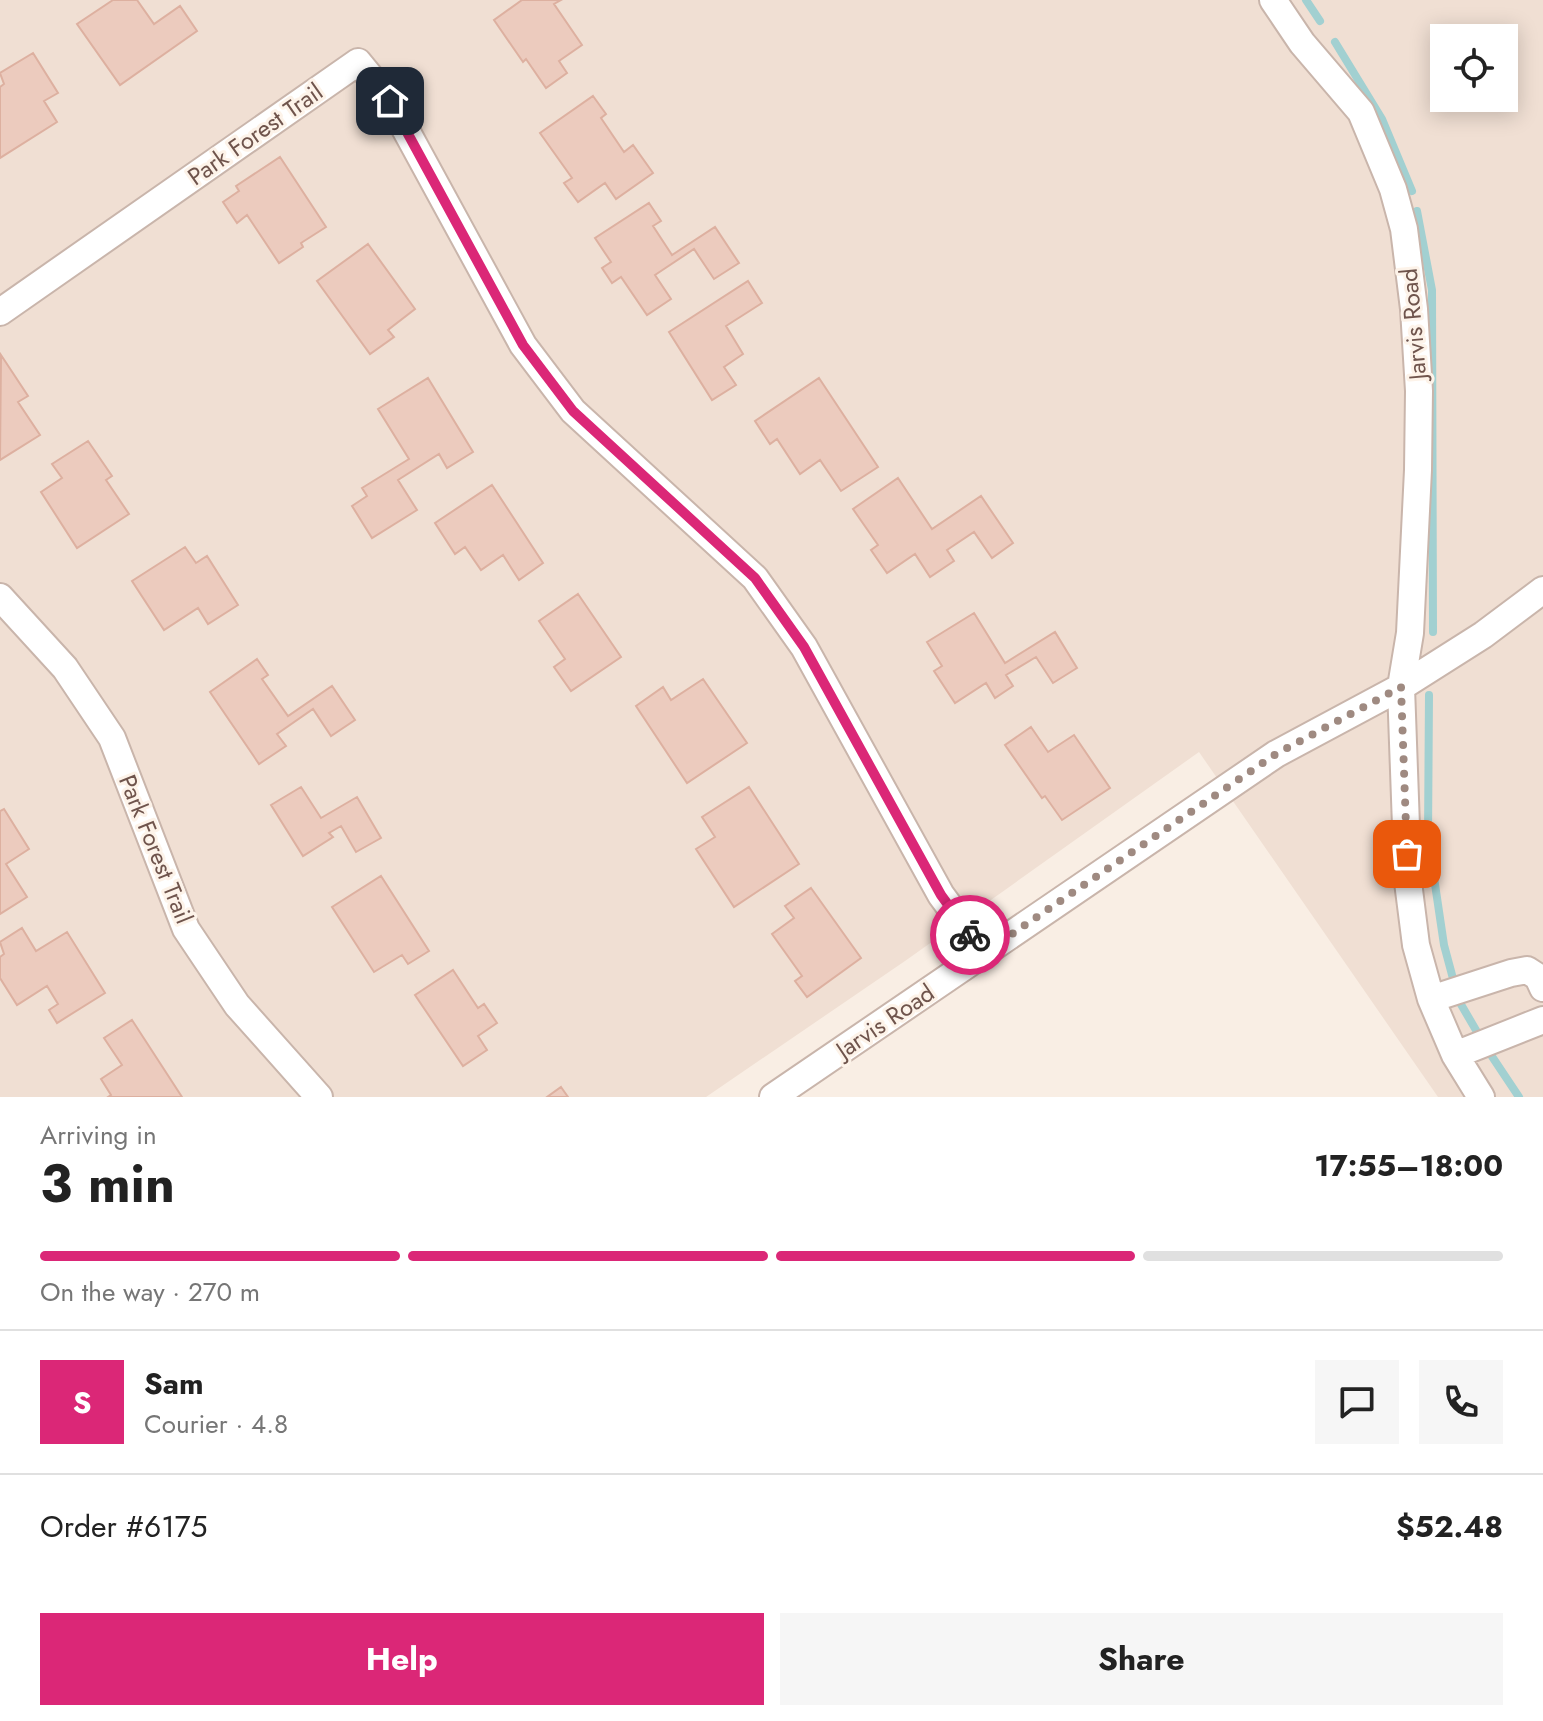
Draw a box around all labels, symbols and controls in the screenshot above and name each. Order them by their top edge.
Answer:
map controls [1430,24,1518,112]
button: locate [1430,24,1518,112]
pin [356,67,424,135]
street label: Park Forest Trail [180,74,330,194]
icon: home [368,79,412,123]
street label: Jarvis Road [1391,267,1436,384]
street label: Park Forest Trail [110,769,202,929]
pin [1373,820,1441,888]
icon: bag [1385,832,1429,876]
courier [930,895,1010,975]
icon: bike [948,913,992,957]
street label: Jarvis Road [826,975,941,1068]
text: Arriving in [40,1116,157,1154]
text: 17:55–18:00 [1314,1144,1503,1187]
text: 3 min [40,1146,175,1222]
text: On the way · 270 m [40,1273,260,1311]
button: chat [1315,1360,1399,1444]
button: phone [1419,1360,1503,1444]
text: Sam [144,1362,204,1405]
text: S [73,1381,91,1424]
text: Courier · 4.8 [144,1405,288,1443]
text: Order #6175 [40,1505,207,1548]
text: $52.48 [1396,1505,1503,1548]
button: Help [40,1613,764,1705]
button: Share [780,1613,1503,1705]

